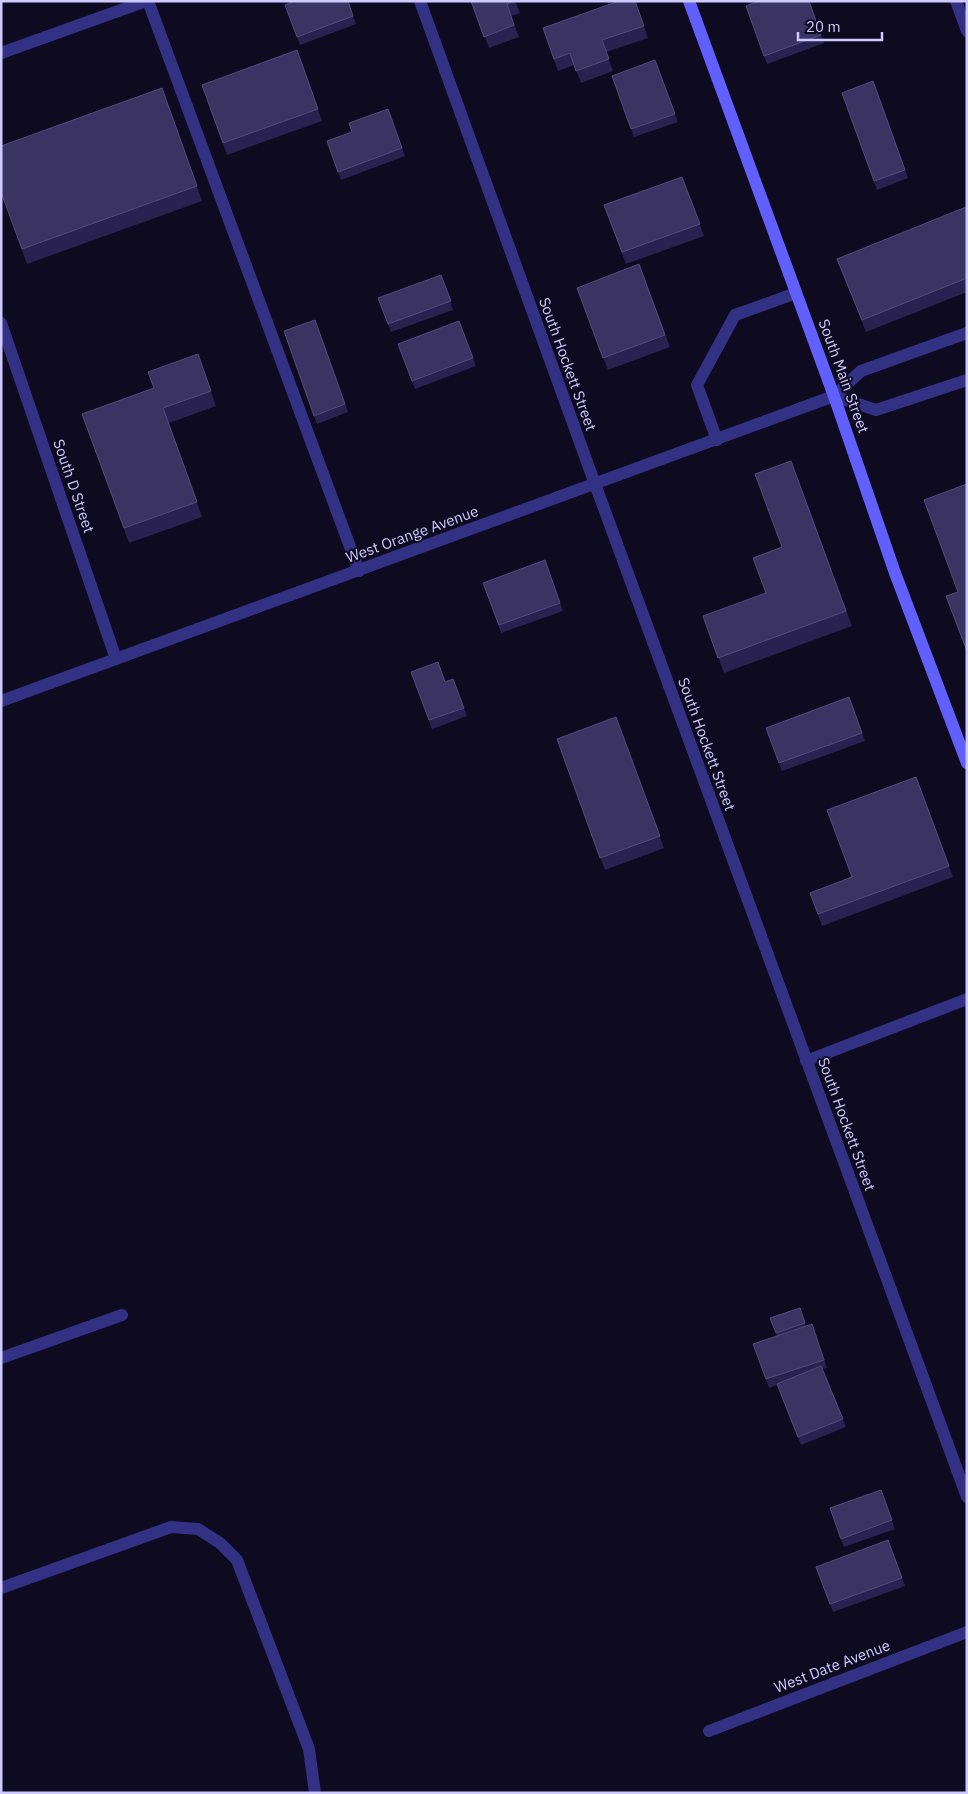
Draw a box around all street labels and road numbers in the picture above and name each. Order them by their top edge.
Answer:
street label: South Hockett Street [535,295,601,433]
street label: South Main Street [815,316,873,436]
street label: South D Street [49,437,99,535]
street label: West Orange Avenue [343,501,481,567]
street label: South Hockett Street [674,675,740,813]
street label: South Hockett Street [814,1055,880,1193]
street label: West Date Avenue [771,1635,893,1697]

